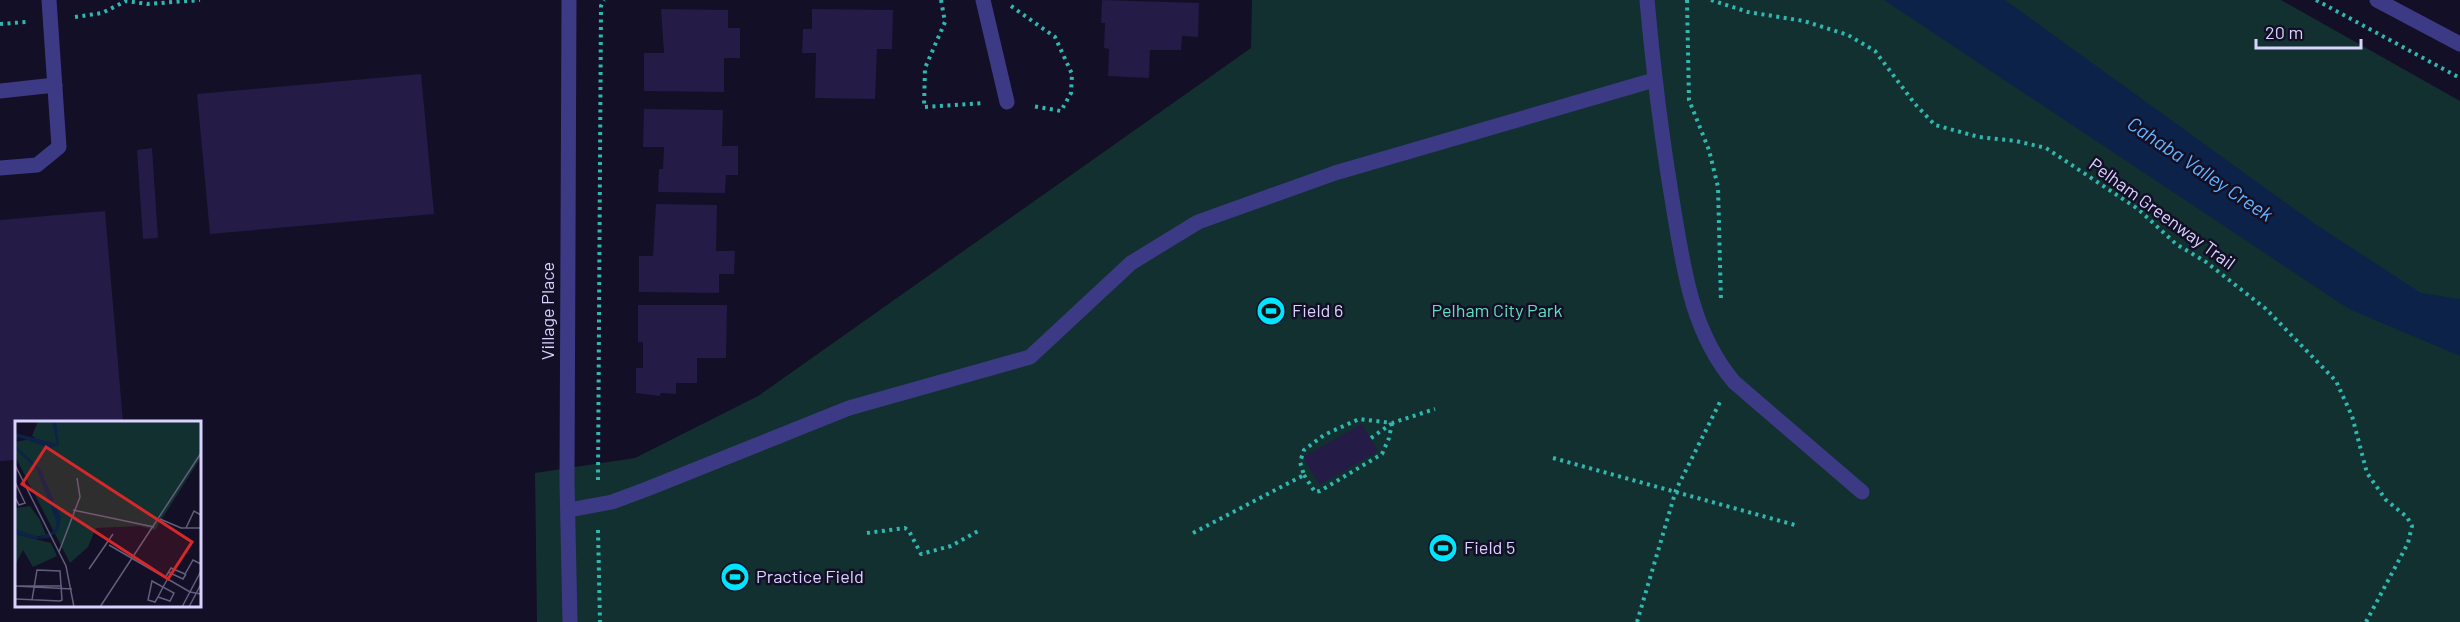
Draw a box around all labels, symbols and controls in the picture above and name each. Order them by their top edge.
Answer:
scale bar [2256,12,2361,50]
text: 20 m [2265,21,2303,43]
water label: Cahaba Valley Creek [2123,111,2278,226]
street label: Pelham Greenway Trail [2085,153,2240,274]
street label: Village Place [536,262,558,360]
sports icon: Field 6 [1255,295,1287,327]
place label: Field 6 [1292,299,1343,321]
park label: Pelham City Park [1432,299,1562,321]
inset map [15,421,201,607]
sports icon: Field 5 [1427,532,1459,564]
place label: Field 5 [1464,536,1515,558]
sports icon: Practice Field [719,561,751,593]
place label: Practice Field [756,565,864,587]

